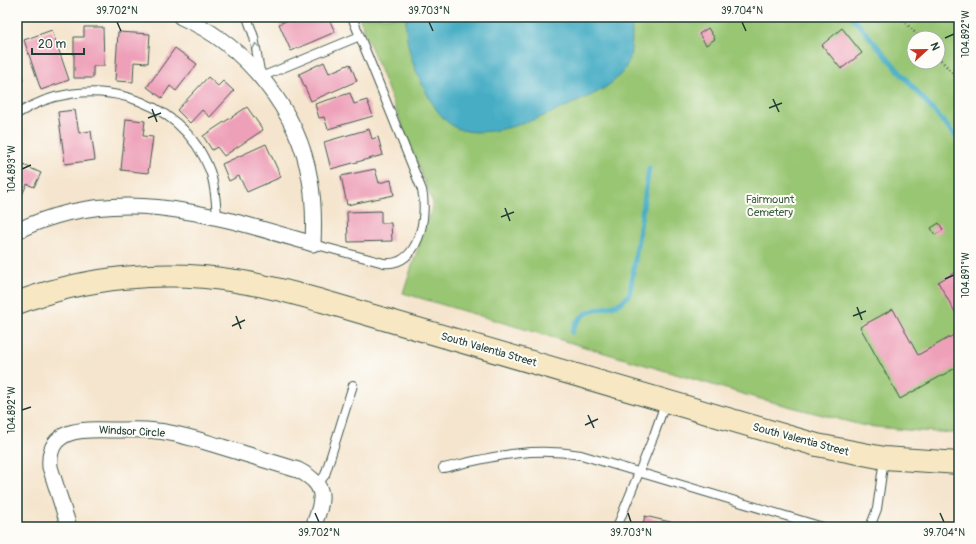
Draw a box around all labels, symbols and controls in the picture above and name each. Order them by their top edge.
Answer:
text: 39.702°N [96,5,138,17]
text: 39.703°N [408,5,450,17]
text: 39.704°N [721,5,763,17]
text: 104.892°W [960,10,972,58]
scale bar [32,30,84,56]
north arrow [906,30,946,70]
text: 20 m [38,37,67,52]
text: N [927,41,942,53]
one-way arrow [253,43,261,49]
text: 104.893°W [6,145,18,193]
park label: Fairmount Cemetery [746,193,795,219]
text: 104.891°W [960,252,972,298]
street label: South Valentia Street [439,330,539,370]
text: 104.892°W [6,386,18,434]
street label: South Valentia Street [751,420,851,459]
street label: Windsor Circle [99,423,166,440]
text: 39.702°N [298,527,340,539]
text: 39.703°N [610,527,652,539]
text: 39.704°N [923,527,965,539]

